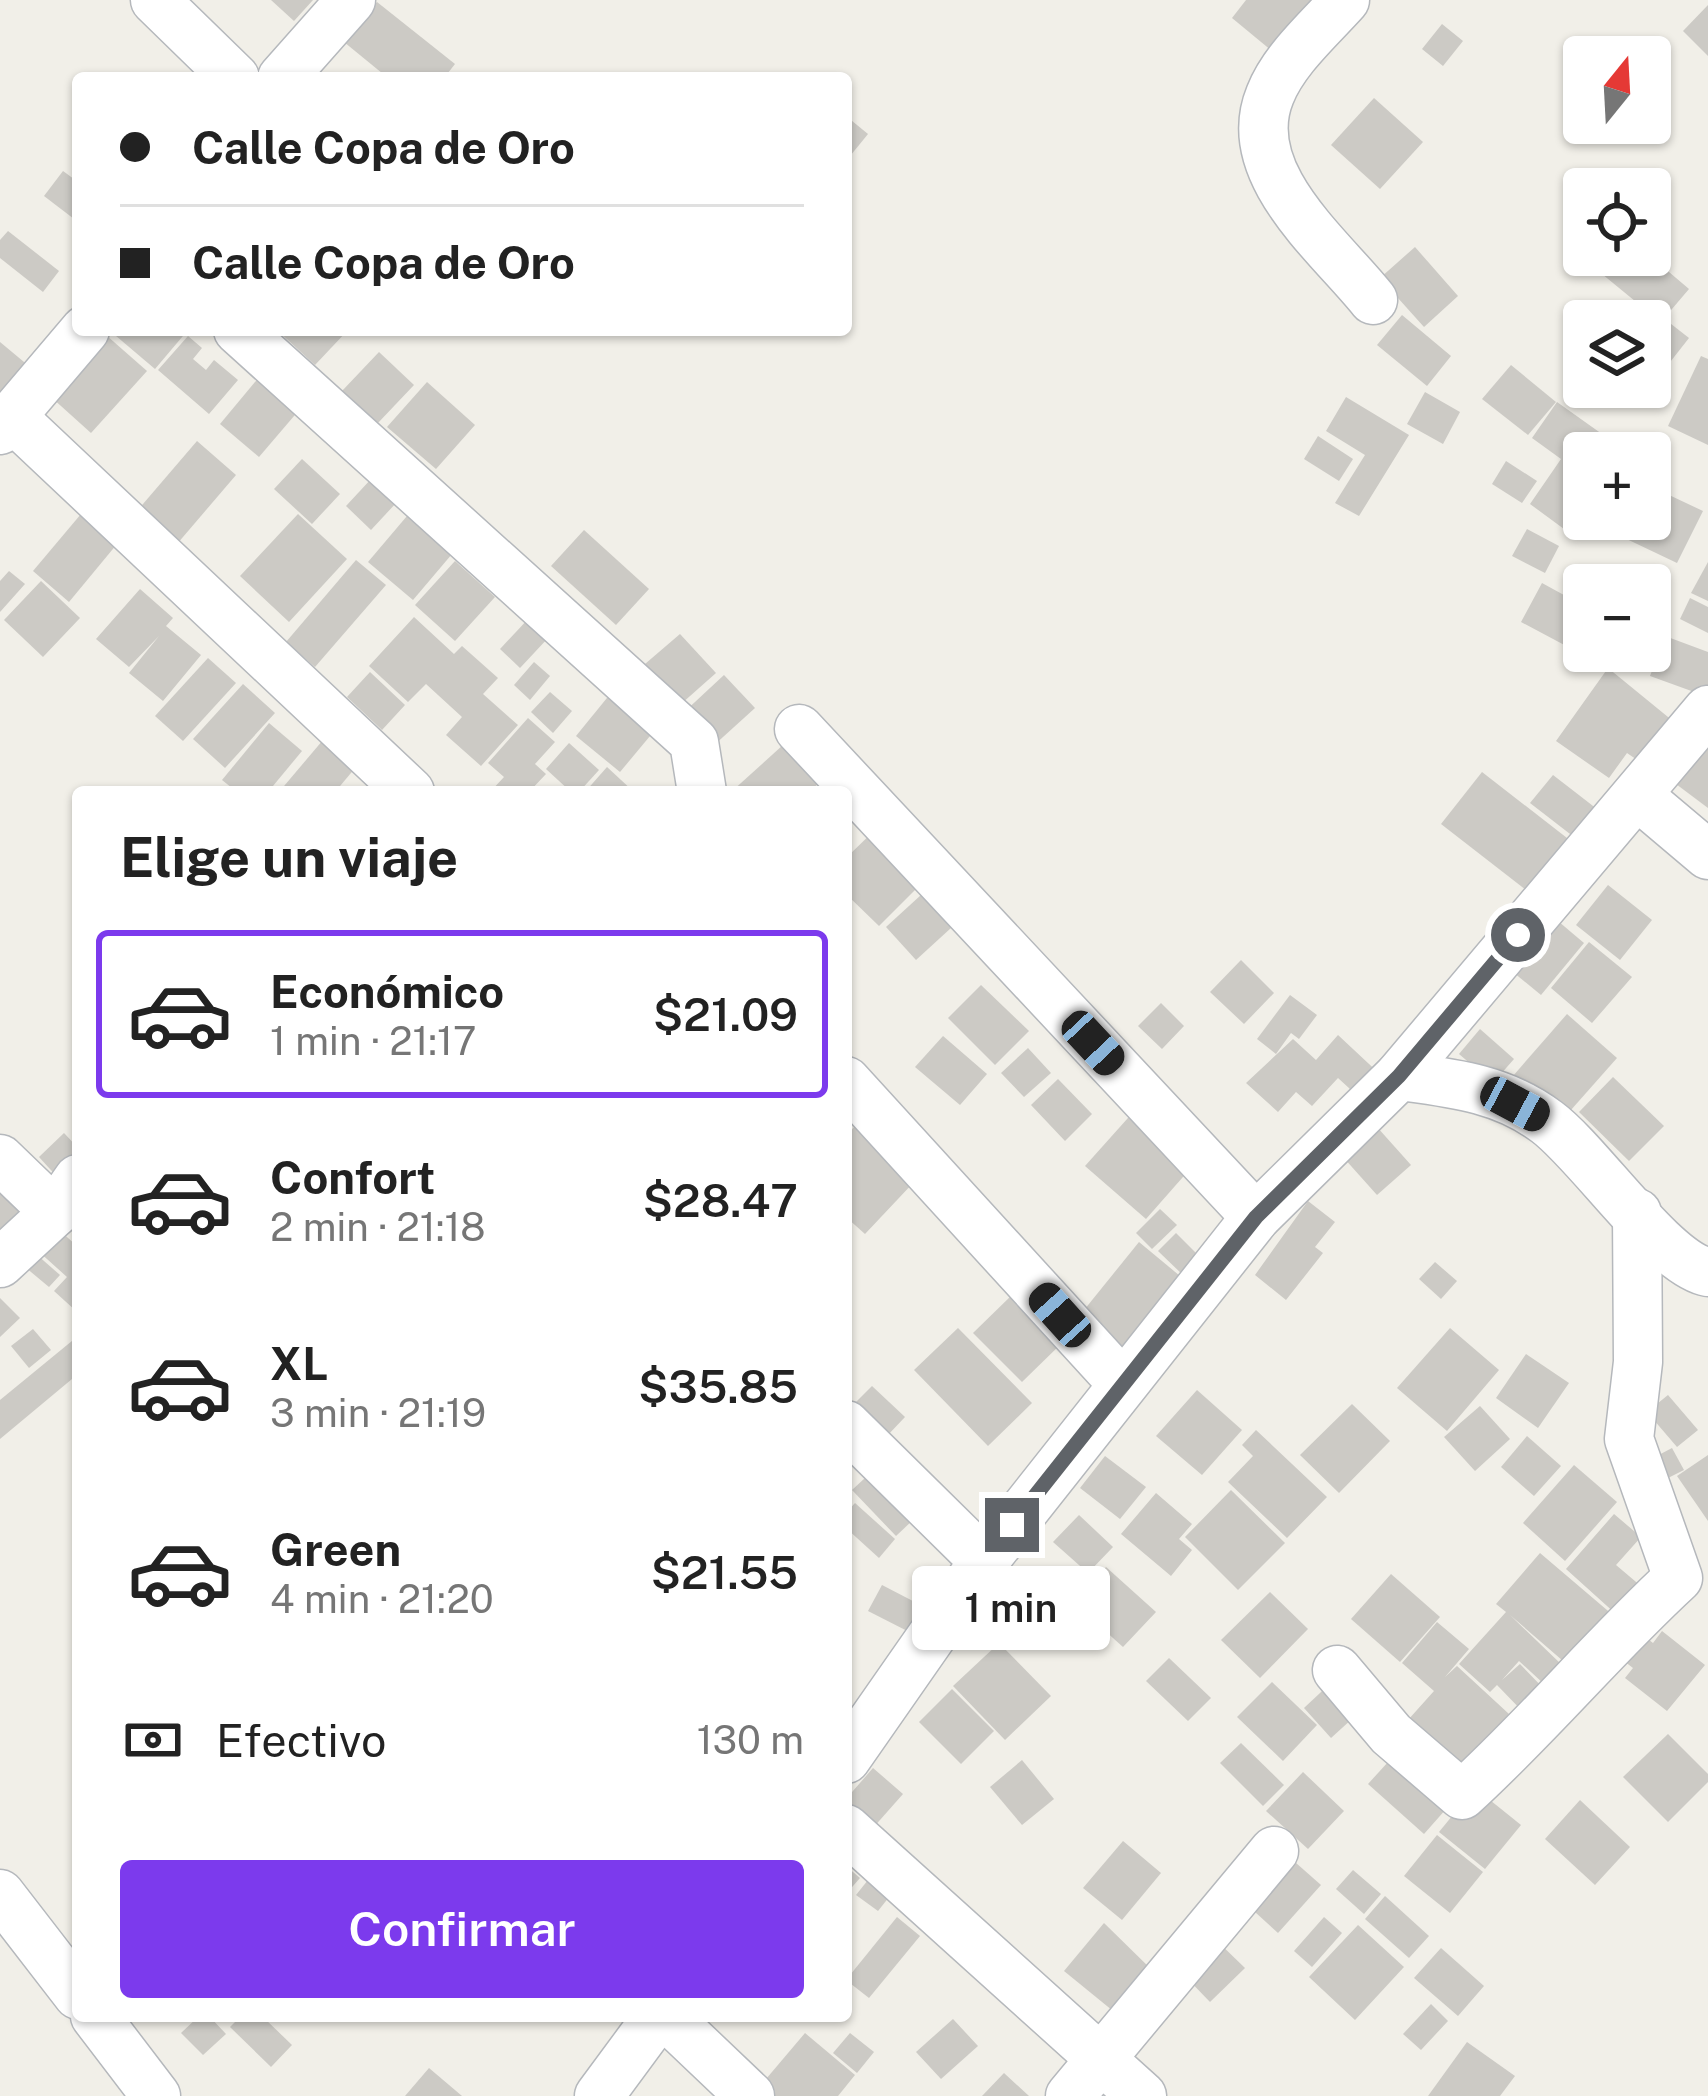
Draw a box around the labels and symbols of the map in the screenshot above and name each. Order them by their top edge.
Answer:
north arrow [1563,36,1671,144]
route start [1491,908,1545,962]
car [1055,1004,1131,1082]
car [1475,1071,1555,1137]
car [1023,1276,1097,1354]
route end [985,1498,1039,1552]
callout: 1 min [913,1567,1111,1651]

